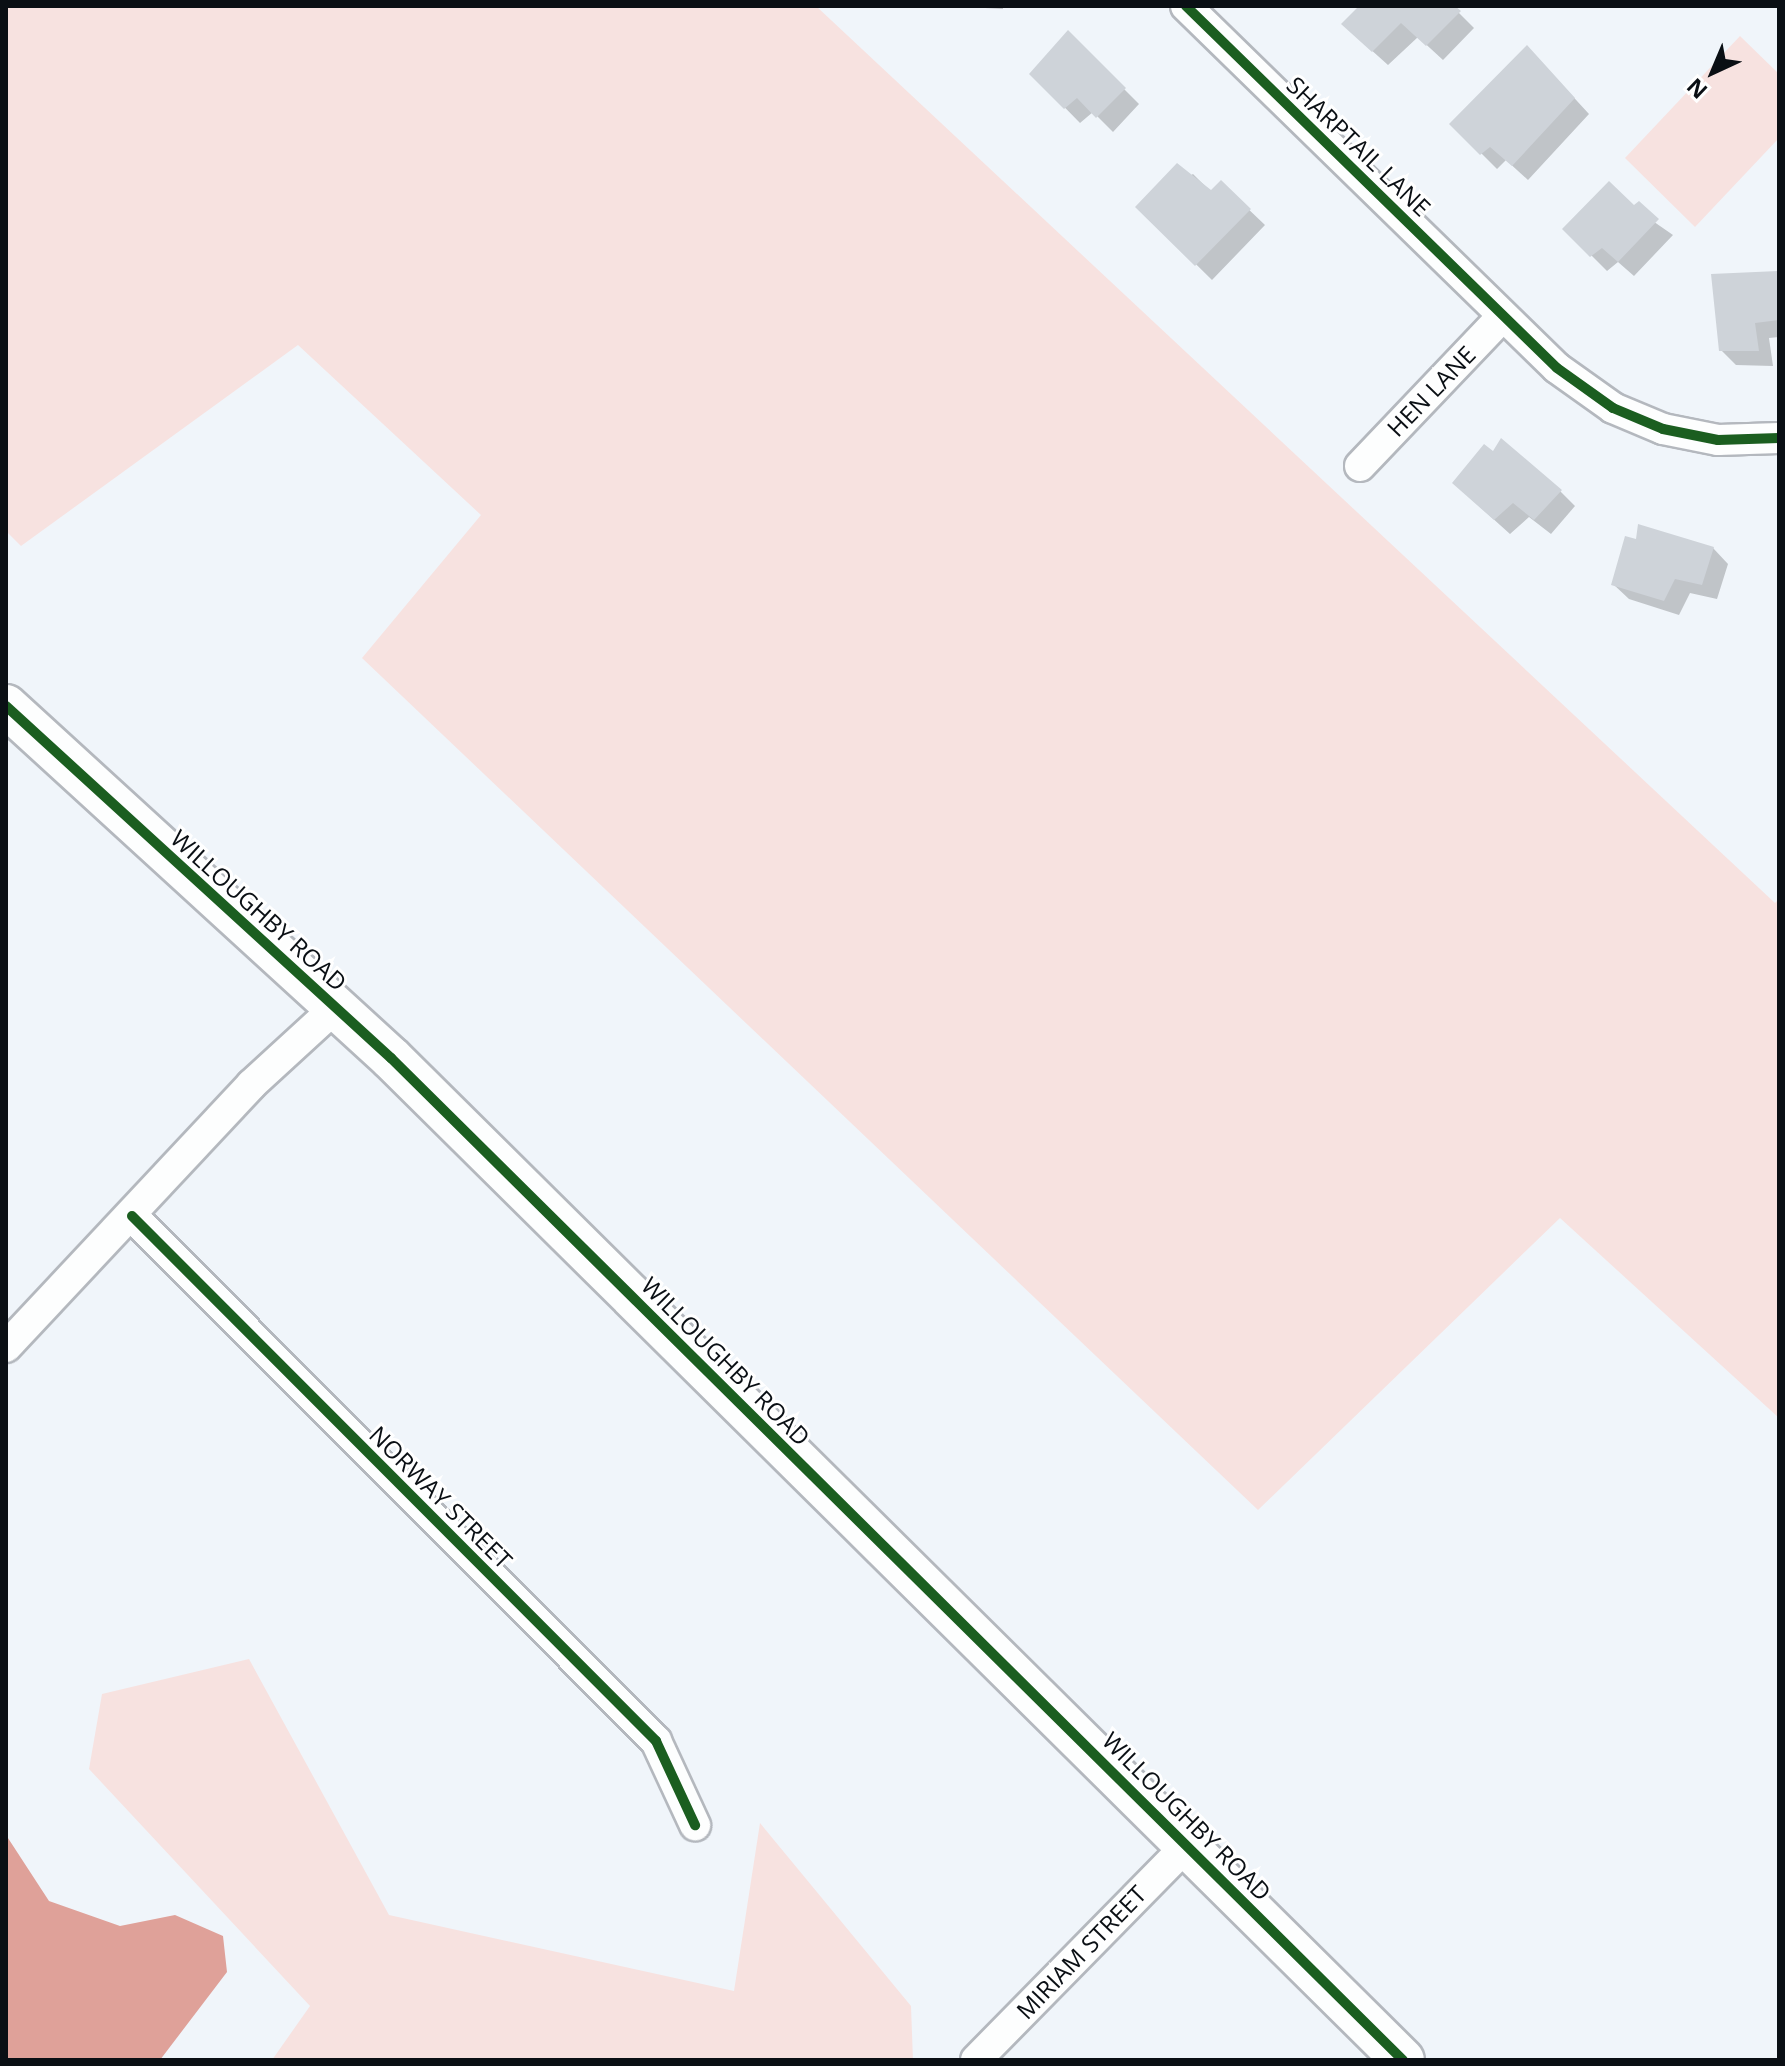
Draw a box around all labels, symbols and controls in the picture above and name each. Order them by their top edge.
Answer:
north arrow [1673,32,1753,112]
street label: SHARPTAIL LANE [1281,70,1437,222]
text: N [1679,72,1713,106]
street label: HEN LANE [1381,340,1481,442]
street label: WILLOUGHBY ROAD [165,824,353,996]
street label: WILLOUGHBY ROAD [636,1271,816,1451]
street label: NORWAY STREET [364,1420,518,1574]
street label: WILLOUGHBY ROAD [1097,1726,1277,1906]
street label: MIRIAM STREET [1010,1879,1152,2025]

